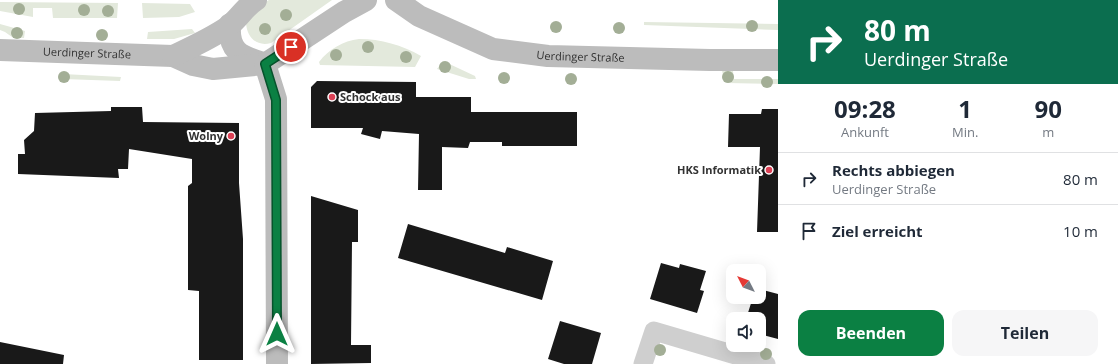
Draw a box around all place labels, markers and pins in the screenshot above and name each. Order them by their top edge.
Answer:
pin [274,30,308,64]
place label: Schock aus [340,89,401,104]
marker: Schock aus [327,92,337,102]
place label: Wolny [189,128,224,143]
marker: Wolny [226,131,236,141]
place label: HKS Informatik [677,162,761,177]
marker: HKS Informatik [764,165,774,175]

